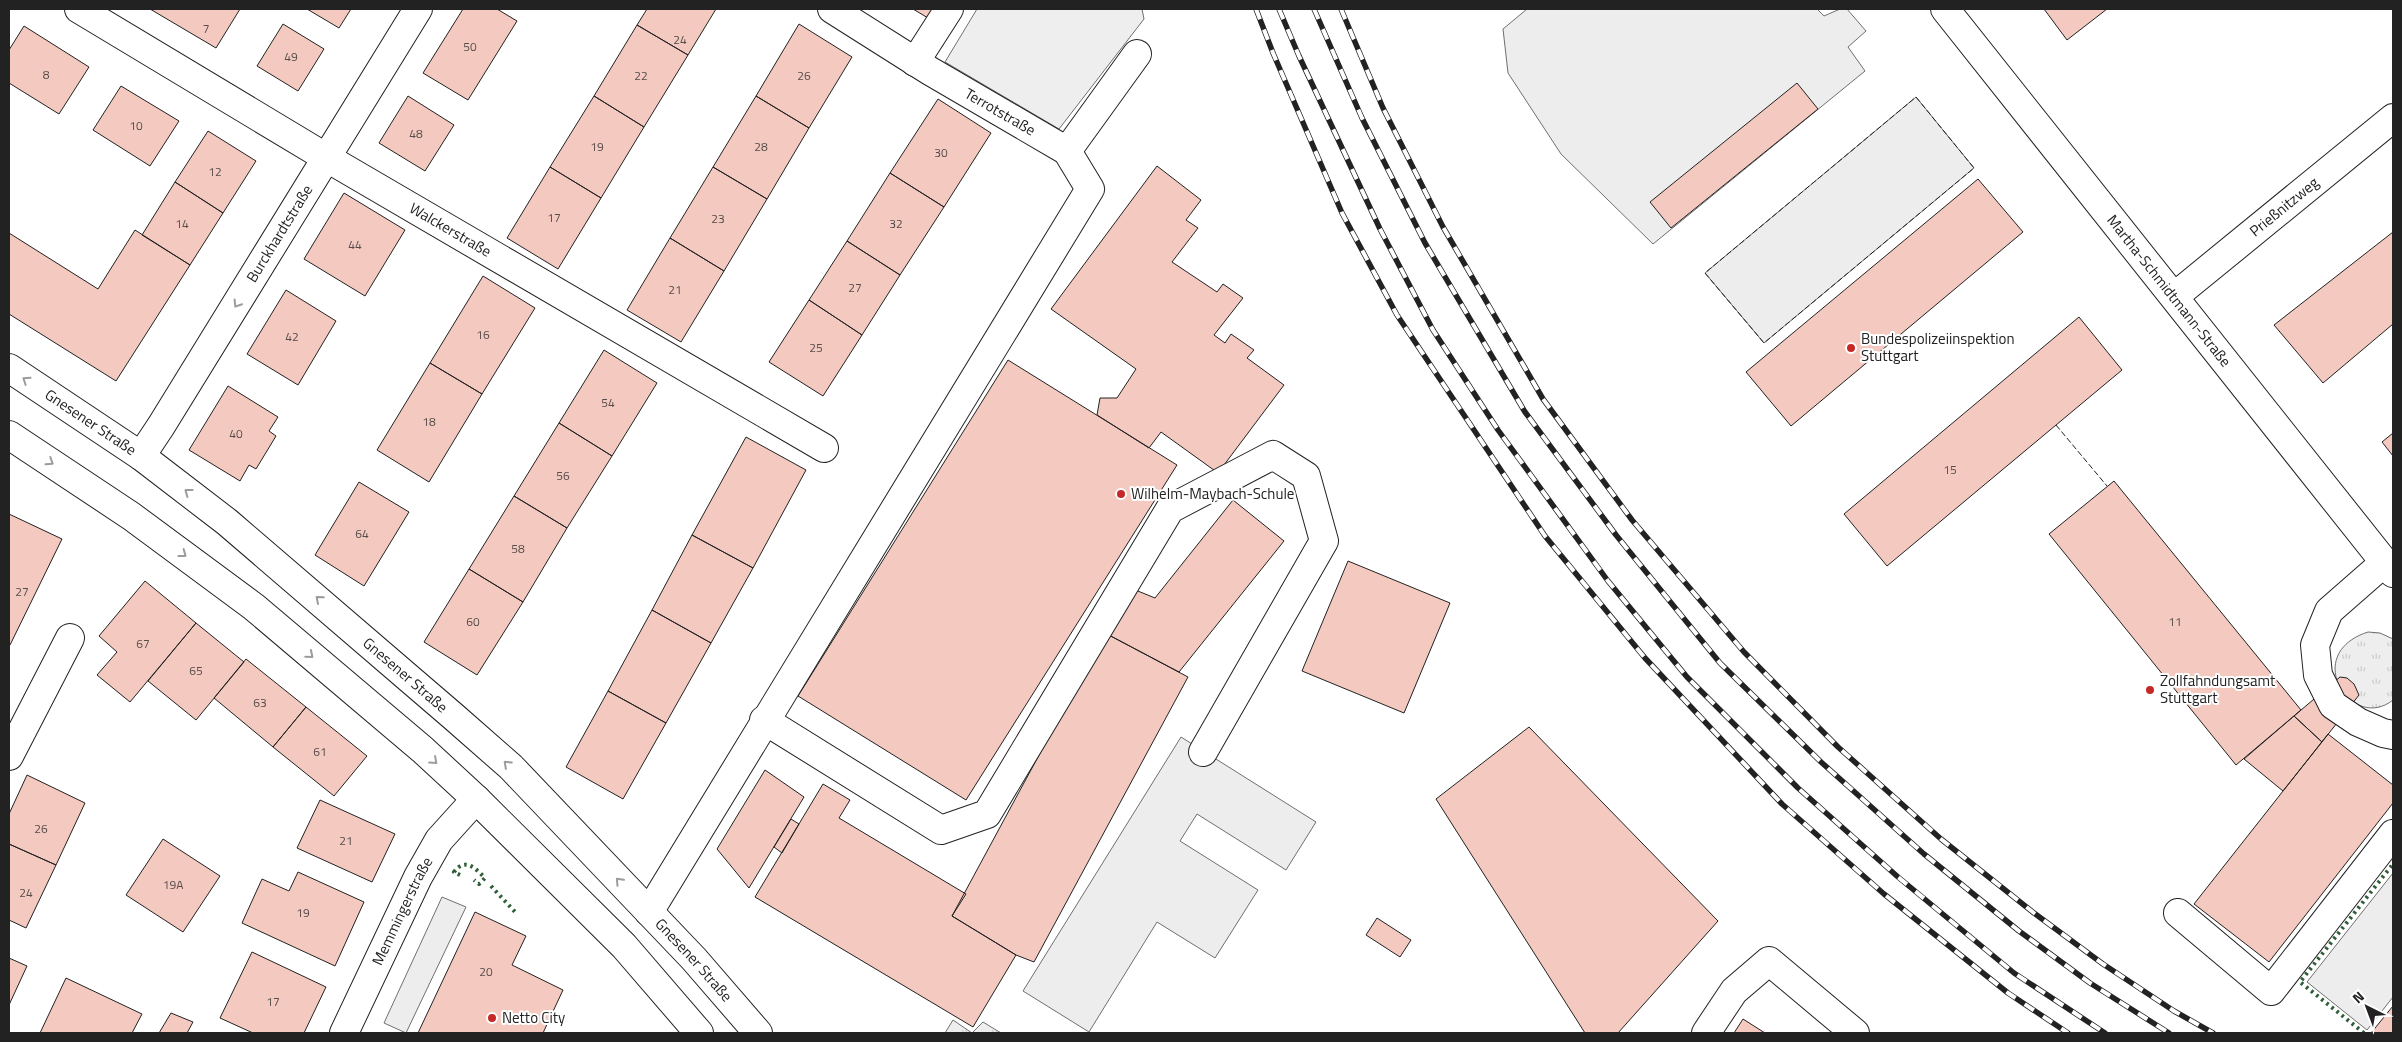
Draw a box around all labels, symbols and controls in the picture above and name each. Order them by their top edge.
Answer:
house number: 7 [203,19,209,38]
house number: 24 [673,30,687,49]
house number: 50 [463,37,477,56]
house number: 49 [284,47,298,66]
house number: 8 [43,65,50,84]
house number: 22 [634,66,648,85]
house number: 26 [797,66,811,85]
street label: Terrotstraße [960,82,1040,141]
house number: 10 [129,116,143,135]
house number: 48 [409,124,423,143]
house number: 19 [590,137,604,156]
house number: 28 [754,137,768,156]
house number: 30 [934,143,948,162]
house number: 12 [208,162,222,181]
street label: Prießnitzweg [2244,171,2324,242]
street label: Burckhardtstraße [240,180,318,287]
street label: Walckerstraße [405,196,496,262]
house number: 17 [547,208,561,227]
house number: 23 [711,209,725,228]
street label: Martha-Schmidtmann-Straße [2102,210,2237,372]
house number: 14 [175,214,189,233]
house number: 32 [889,214,903,233]
house number: 44 [348,235,362,254]
house number: 27 [848,278,862,297]
house number: 21 [668,280,682,299]
one-way arrow [234,298,243,307]
house number: 16 [476,325,490,344]
house number: 42 [285,327,299,346]
place label: Bundespolizeiinspektion Stuttgart [1861,327,2014,367]
house number: 25 [809,338,823,357]
marker: Bundespolizeiinspektion Stuttgart [1845,342,1857,354]
one-way arrow [22,377,32,386]
street label: Gnesener Straße [40,383,141,461]
house number: 54 [601,393,615,412]
house number: 18 [422,412,436,431]
house number: 40 [229,424,243,443]
one-way arrow [44,456,53,465]
house number: 15 [1943,460,1957,479]
house number: 56 [556,466,570,485]
place label: Wilhelm-Maybach-Schule [1131,482,1294,505]
marker: Wilhelm-Maybach-Schule [1115,488,1127,500]
one-way arrow [185,490,194,498]
house number: 64 [355,524,369,543]
house number: 58 [511,539,525,558]
one-way arrow [177,549,186,557]
house number: 27 [15,582,29,601]
one-way arrow [315,596,324,605]
house number: 60 [466,612,480,631]
house number: 11 [2168,612,2182,631]
street label: Gnesener Straße [358,632,453,718]
house number: 67 [136,634,150,653]
one-way arrow [305,650,314,659]
house number: 65 [189,661,203,680]
place label: Zollfahndungsamt Stuttgart [2160,669,2276,709]
marker: Zollfahndungsamt Stuttgart [2144,684,2156,696]
house number: 63 [253,693,267,712]
house number: 61 [313,742,327,761]
one-way arrow [428,755,437,764]
one-way arrow [504,760,513,769]
house number: 26 [34,819,48,838]
house number: 21 [339,831,353,850]
street label: Memmingerstraße [366,852,438,969]
house number: 19A [163,875,183,894]
one-way arrow [616,878,625,887]
house number: 24 [19,883,33,902]
house number: 19 [296,903,310,922]
street label: Gnesener Straße [650,913,738,1007]
house number: 20 [479,962,493,981]
north arrow [2342,982,2392,1032]
text: N [2347,986,2369,1008]
house number: 17 [266,992,280,1011]
place label: Netto City [502,1006,565,1029]
marker: Netto City [486,1012,498,1024]

